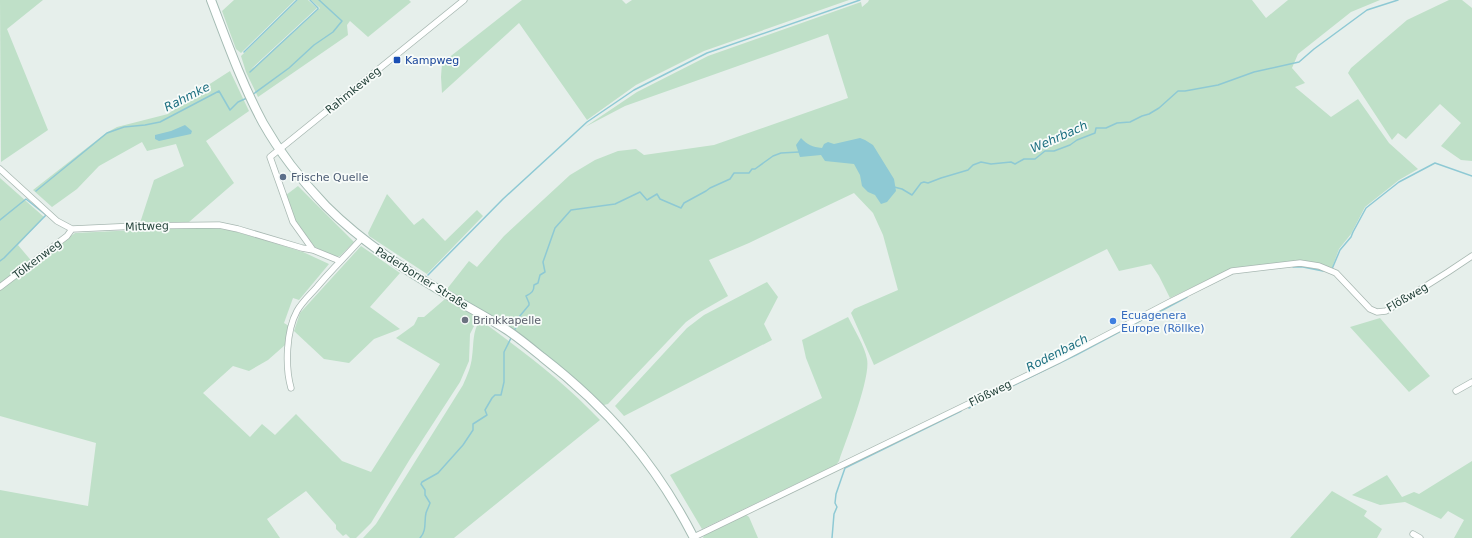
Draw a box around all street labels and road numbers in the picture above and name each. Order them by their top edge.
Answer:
street label: Rahmkeweg [323,64,384,117]
street label: Mittweg [125,219,169,234]
street label: Tölkenweg [10,237,64,283]
street label: Paderborner Straße [373,245,471,312]
street label: Flößweg [1384,280,1430,315]
street label: Flößweg [967,378,1014,409]

